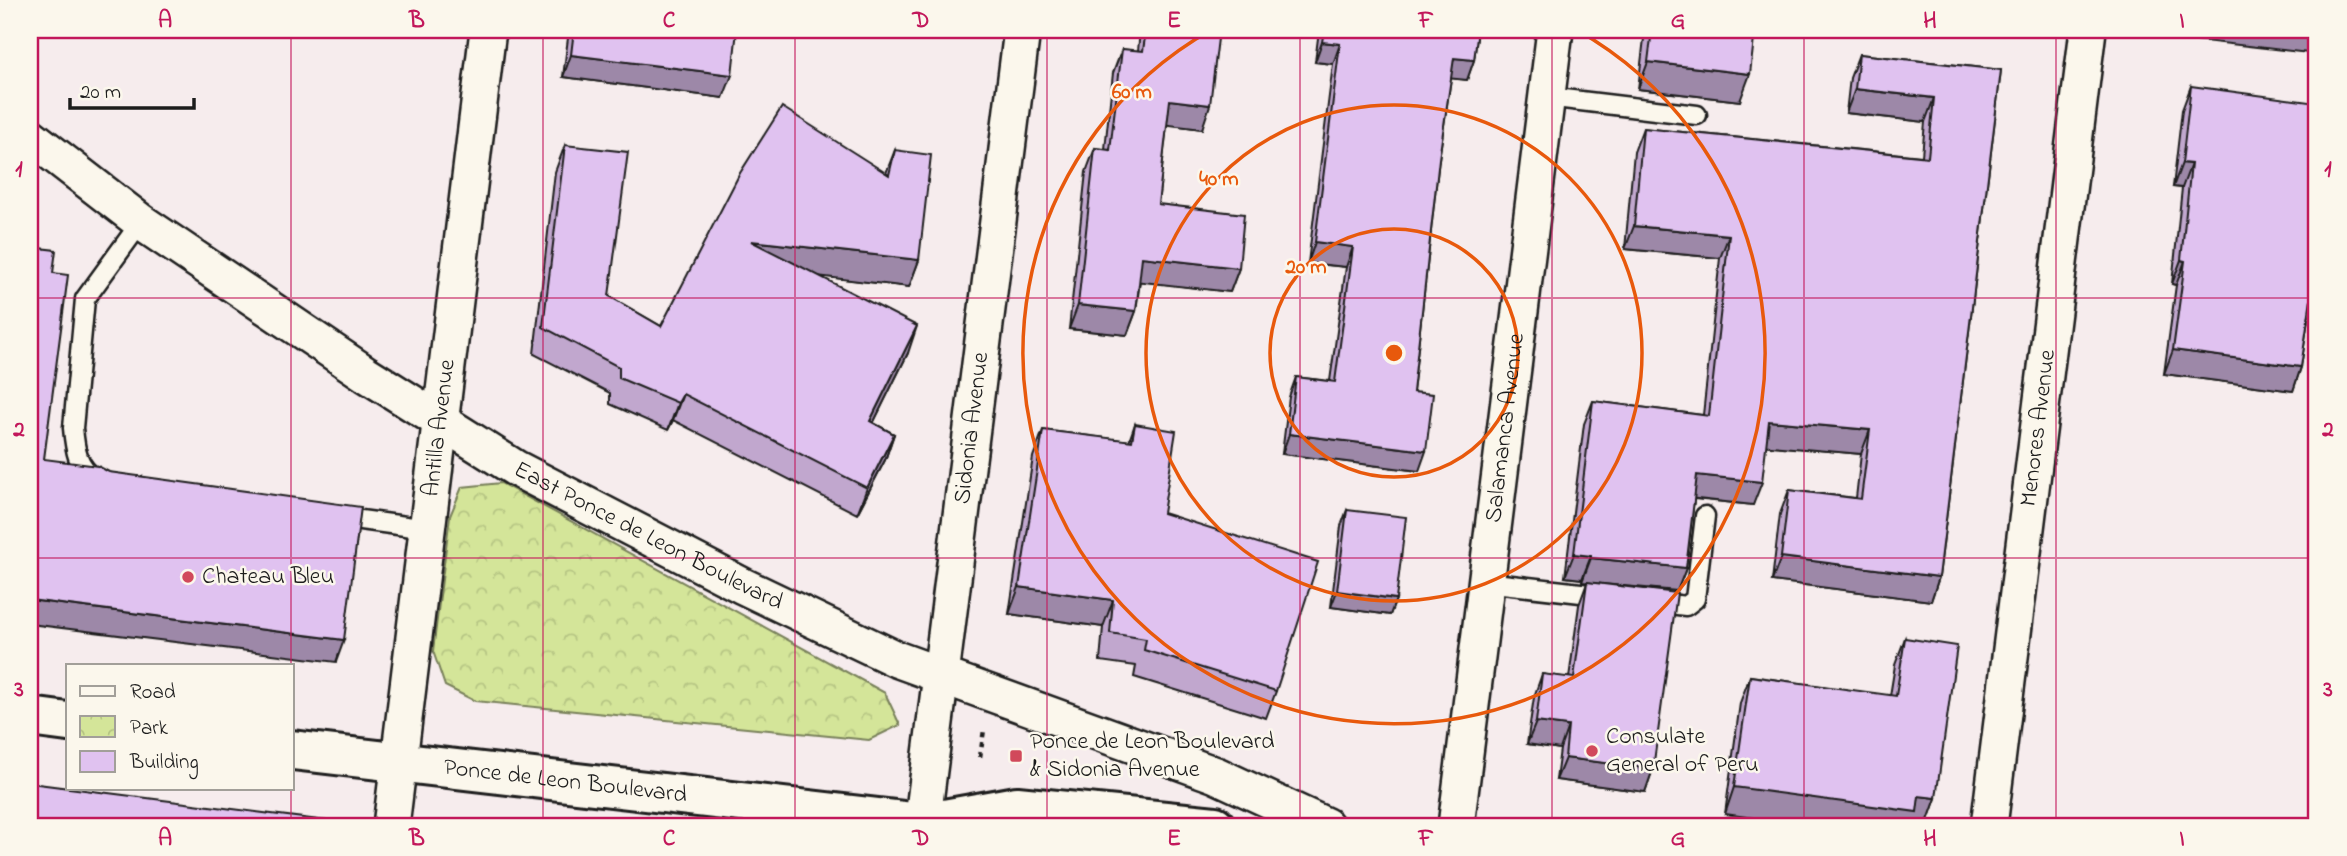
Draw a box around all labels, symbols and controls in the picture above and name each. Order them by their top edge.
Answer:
text: A [158,5,172,38]
text: B [408,5,425,38]
text: C [663,5,676,38]
text: D [912,5,929,38]
text: E [1167,5,1181,38]
text: F [1418,5,1434,38]
text: G [1671,5,1685,38]
text: H [1923,5,1937,38]
text: I [2179,5,2185,38]
scale bar [70,66,194,110]
text: 20 m [80,78,121,108]
text: 60 m [1112,78,1152,108]
text: 1 [15,154,23,187]
text: 1 [2324,154,2332,187]
text: 40 m [1199,165,1239,195]
text: 20 m [1284,253,1327,283]
street label: Salamanca Avenue [1476,331,1535,525]
centre of rings [1382,341,1406,365]
street label: Menores Avenue [2011,347,2066,509]
street label: Sidonia Avenue [945,350,999,506]
street label: Antilla Avenue [414,357,465,499]
text: 2 [12,414,25,447]
text: 2 [2321,414,2334,447]
street label: East Ponce de Leon Boulevard [507,453,789,620]
place label: Chateau Bleu [202,560,334,595]
marker: Chateau Bleu [180,569,196,585]
legend [66,664,294,790]
text: 3 [13,674,24,707]
text: 3 [2322,674,2333,707]
text: Road [130,678,176,708]
text: Park [130,714,169,744]
place label: Consulate General of Peru [1606,720,1759,783]
place label: Ponce de Leon Boulevard & Sidonia Avenue [1030,725,1275,788]
marker: Consulate General of Peru [1584,743,1600,759]
text: Building [129,748,199,780]
marker: Ponce de Leon Boulevard & Sidonia Avenue [1008,748,1024,764]
street label: Ponce de Leon Boulevard [442,750,689,813]
text: A [158,823,172,856]
text: B [408,823,425,856]
text: C [663,823,676,856]
text: D [912,823,929,856]
text: E [1167,823,1181,856]
text: F [1418,823,1434,856]
text: G [1671,823,1685,856]
text: H [1923,823,1937,856]
text: I [2179,823,2185,856]

